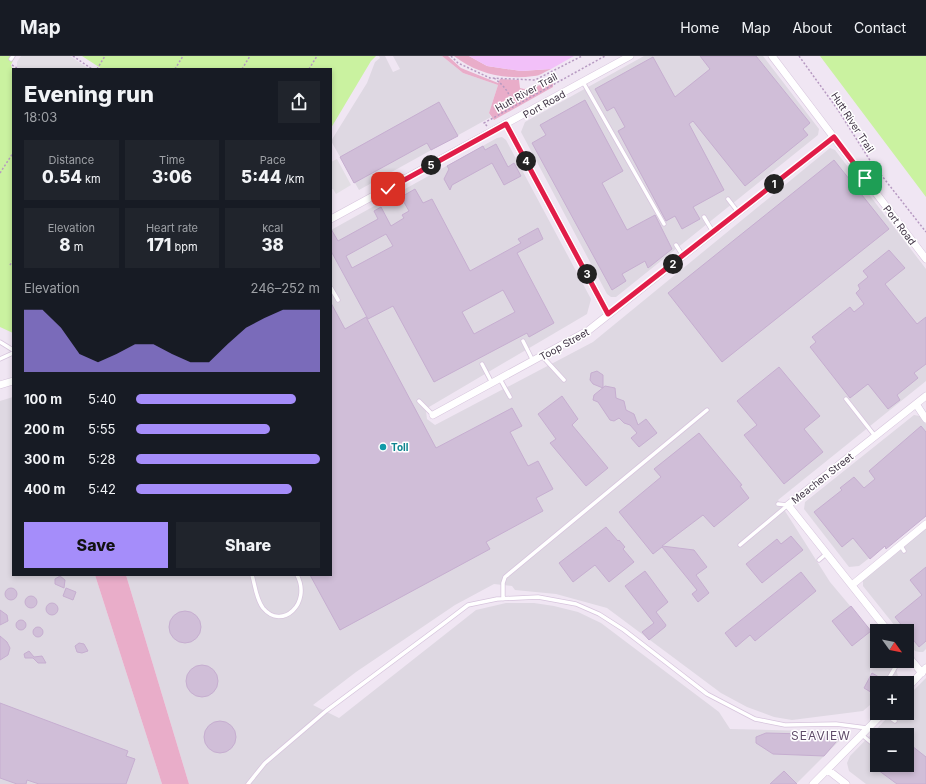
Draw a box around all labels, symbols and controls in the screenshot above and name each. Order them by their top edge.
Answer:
text: Map [20,16,61,39]
text: Home [680,19,719,36]
text: Map [741,19,771,36]
text: About [793,19,832,36]
text: Contact [854,19,906,36]
street label: Hutt River Trail [493,70,559,114]
text: Evening run [24,81,154,107]
button: share [278,81,320,123]
street label: Port Road [521,87,567,121]
street label: Hutt River Trail [829,90,877,154]
text: 18:03 [24,109,57,125]
pin: 4 [516,151,536,171]
text: Distance [49,153,94,167]
text: Time [159,153,185,167]
text: Pace [260,153,286,167]
text: 4 [522,154,530,168]
pin: 5 [421,155,441,175]
text: 5 [427,158,435,172]
pin [848,161,882,195]
text: 0.54 [42,167,82,187]
text: 3:06 [152,167,192,187]
text: 5:44 [241,167,282,187]
icon: arrive [854,167,876,189]
text: km [82,172,101,186]
text: /km [282,172,304,186]
pin [371,172,405,206]
pin: 1 [764,174,784,194]
text: 1 [772,177,776,191]
icon: check [377,178,399,200]
street label: Port Road [881,203,919,247]
text: Elevation [48,221,95,235]
text: Heart rate [146,221,198,235]
text: kcal [262,221,283,235]
text: 8 [59,235,71,255]
text: 171 [146,235,171,255]
text: 38 [261,235,284,255]
text: m [71,240,83,254]
text: bpm [171,240,198,254]
pin: 2 [663,254,683,274]
text: 2 [670,257,676,271]
pin: 3 [577,264,597,284]
text: 3 [583,267,591,281]
text: Elevation [24,280,80,296]
text: 246–252 m [251,280,320,296]
street label: Toop Street [537,325,592,363]
text: 100 m [24,391,62,407]
text: 5:40 [88,391,116,407]
text: 200 m [24,421,65,437]
text: 5:55 [88,421,115,437]
place label: Toll [391,441,409,453]
marker: Toll [378,442,388,452]
street label: Meachen Street [789,450,856,506]
text: 300 m [24,451,65,467]
text: 5:28 [88,451,116,467]
text: 400 m [24,481,65,497]
text: 5:42 [88,481,116,497]
button: Save [24,522,168,568]
button: Share [176,522,320,568]
north arrow [870,624,914,668]
map controls [870,624,914,772]
button: + [870,676,914,720]
district label: SEAVIEW [791,728,851,743]
button: − [870,728,914,772]

